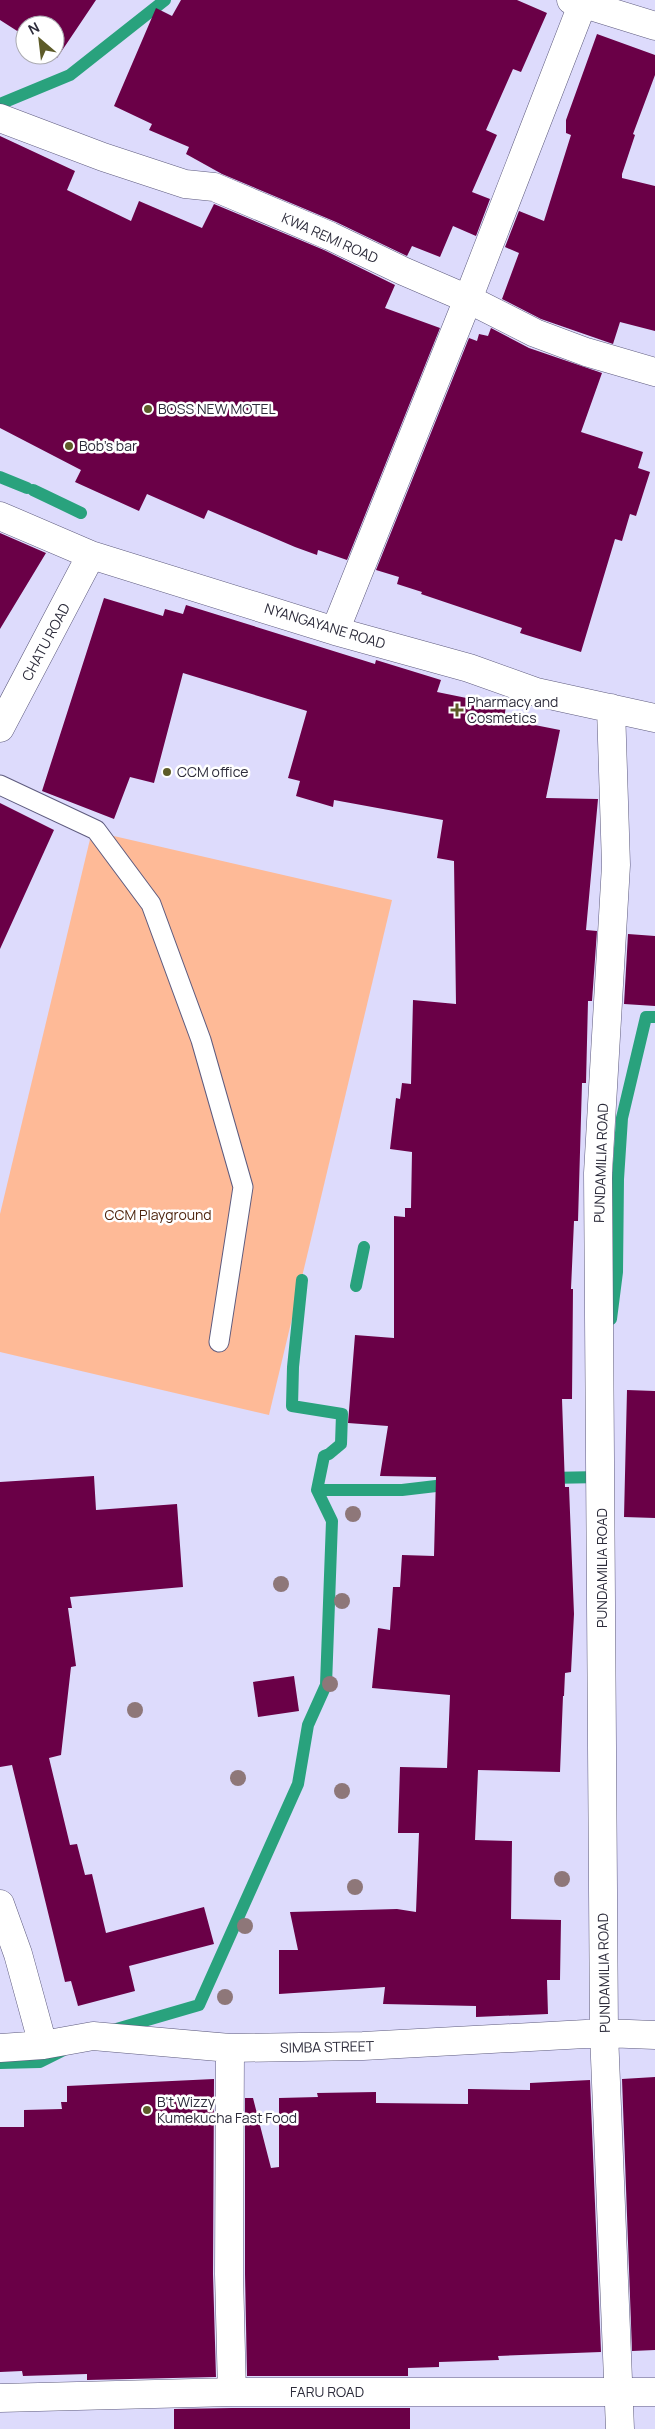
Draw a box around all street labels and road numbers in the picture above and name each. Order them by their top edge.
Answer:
street label: KWA REMI ROAD [279,208,381,267]
street label: NYANGAYANE ROAD [262,598,388,653]
street label: CHATU ROAD [17,600,74,684]
street label: PUNDAMILIA ROAD [589,1103,612,1223]
street label: PUNDAMILIA ROAD [592,1508,611,1628]
street label: PUNDAMILIA ROAD [593,1913,614,2033]
street label: SIMBA STREET [280,2036,375,2057]
street label: FARU ROAD [290,2382,364,2401]

